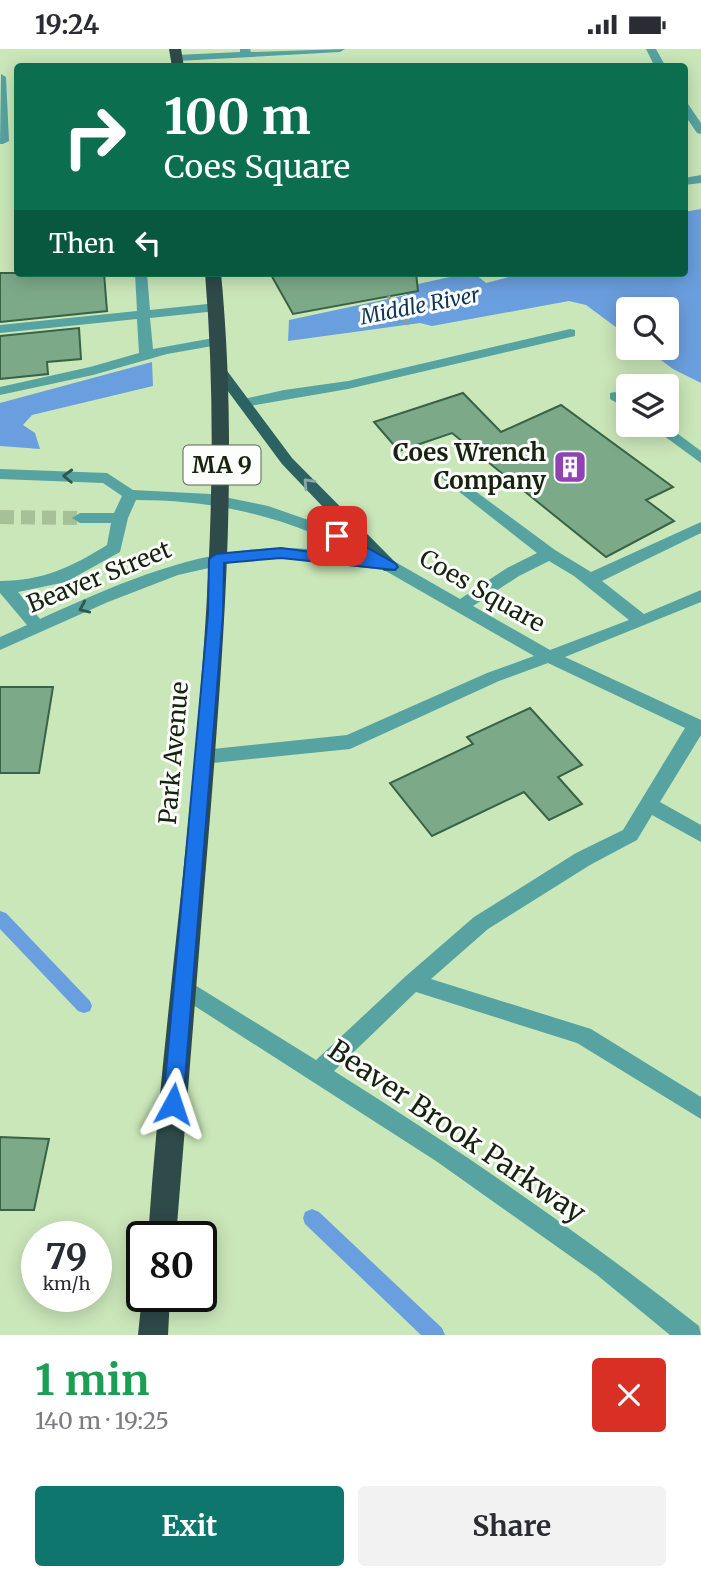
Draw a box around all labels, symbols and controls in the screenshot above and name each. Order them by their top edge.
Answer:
text: 19:24 [35,8,99,41]
text: 100 m [164,86,311,147]
icon: right [49,91,140,182]
text: Coes Square [164,147,350,187]
icon: left [129,224,167,262]
text: Then [49,227,115,260]
water label: Middle River [357,281,482,330]
map controls [616,297,679,437]
button: search [616,297,679,360]
button: layers [616,374,679,437]
place label: Coes Wrench Company [393,437,547,496]
road number: MA 9 [184,445,260,485]
building icon: Coes Wrench Company [551,448,589,486]
one-way arrow [62,469,73,484]
one-way arrow [304,478,316,491]
pin [307,506,367,566]
icon: arrive [318,517,356,555]
street label: Beaver Street [22,533,176,620]
street label: Coes Square [414,542,550,639]
one-way arrow [79,600,91,614]
street label: Park Avenue [152,680,195,826]
street label: Beaver Brook Parkway [321,1031,593,1231]
position arrow [136,1067,210,1141]
speed limit sign: 80 [126,1221,217,1312]
text: 79 [46,1235,87,1279]
text: km/h [43,1272,90,1295]
text: 1 min [35,1354,149,1406]
button: close [592,1358,666,1432]
text: 140 m · 19:25 [35,1406,169,1435]
button: Exit [35,1486,344,1566]
button: Share [358,1486,666,1566]

